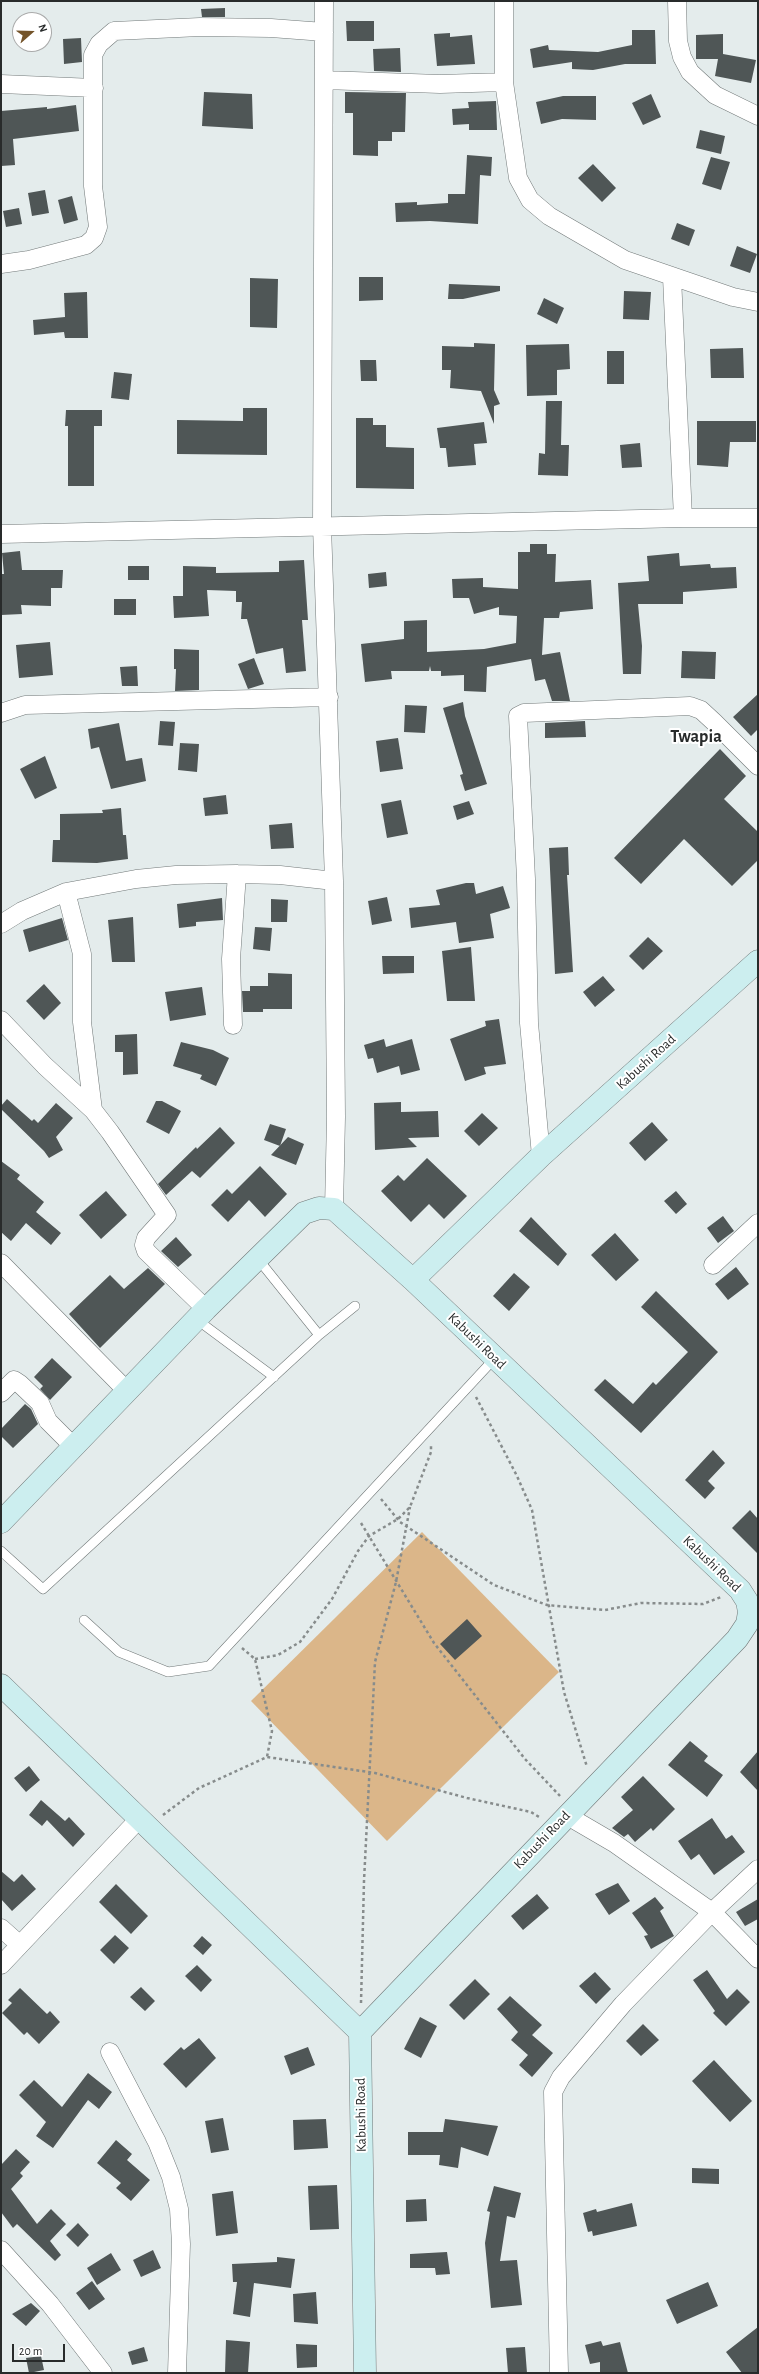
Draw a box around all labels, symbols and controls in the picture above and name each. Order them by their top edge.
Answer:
north arrow [12,12,52,52]
text: N [36,23,49,34]
district label: Twapia [670,726,722,748]
street label: Kabushi Road [613,1031,679,1093]
street label: Kabushi Road [444,1309,510,1373]
street label: Kabushi Road [679,1532,745,1596]
street label: Kabushi Road [510,1807,574,1873]
street label: Kabushi Road [352,2078,370,2152]
scale bar [14,2336,67,2362]
text: 20 m [19,2345,42,2357]

